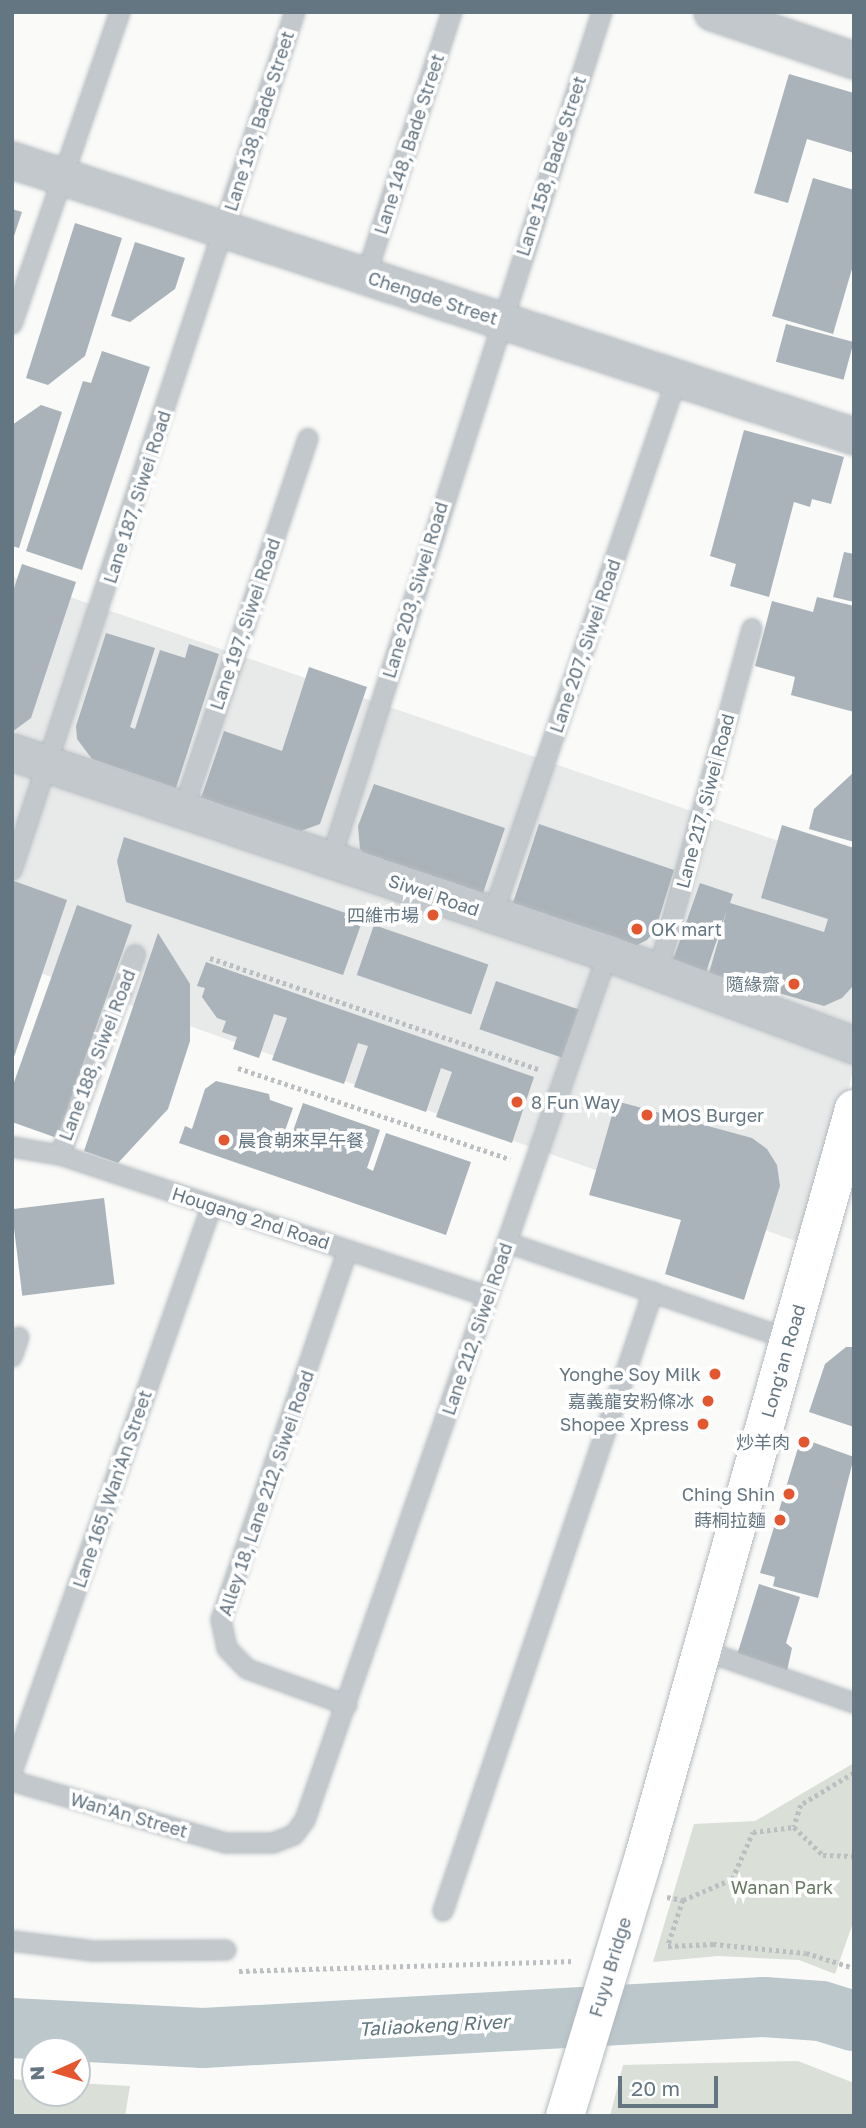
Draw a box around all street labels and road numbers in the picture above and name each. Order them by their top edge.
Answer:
street label: Lane 138, Bade Street [220,28,298,214]
street label: Lane 148, Bade Street [370,51,448,237]
street label: Lane 158, Bade Street [512,73,590,259]
street label: Chengde Street [365,267,501,329]
street label: Lane 187, Siwei Road [99,408,175,586]
street label: Lane 203, Siwei Road [378,499,452,681]
street label: Lane 197, Siwei Road [205,535,285,713]
street label: Lane 207, Siwei Road [545,556,625,736]
street label: Lane 217, Siwei Road [671,711,739,891]
street label: Siwei Road [386,869,482,921]
street label: Lane 188, Siwei Road [54,966,140,1144]
street label: Hougang 2nd Road [169,1182,333,1254]
street label: Lane 212, Siwei Road [437,1240,517,1418]
street label: Long'an Road [757,1302,809,1420]
street label: Alley 18, Lane 212, Siwei Road [214,1367,318,1619]
street label: Lane 165, Wan'An Street [68,1387,156,1591]
street label: Wan'An Street [68,1788,190,1842]
street label: Fuyu Bridge [585,1914,635,2020]

